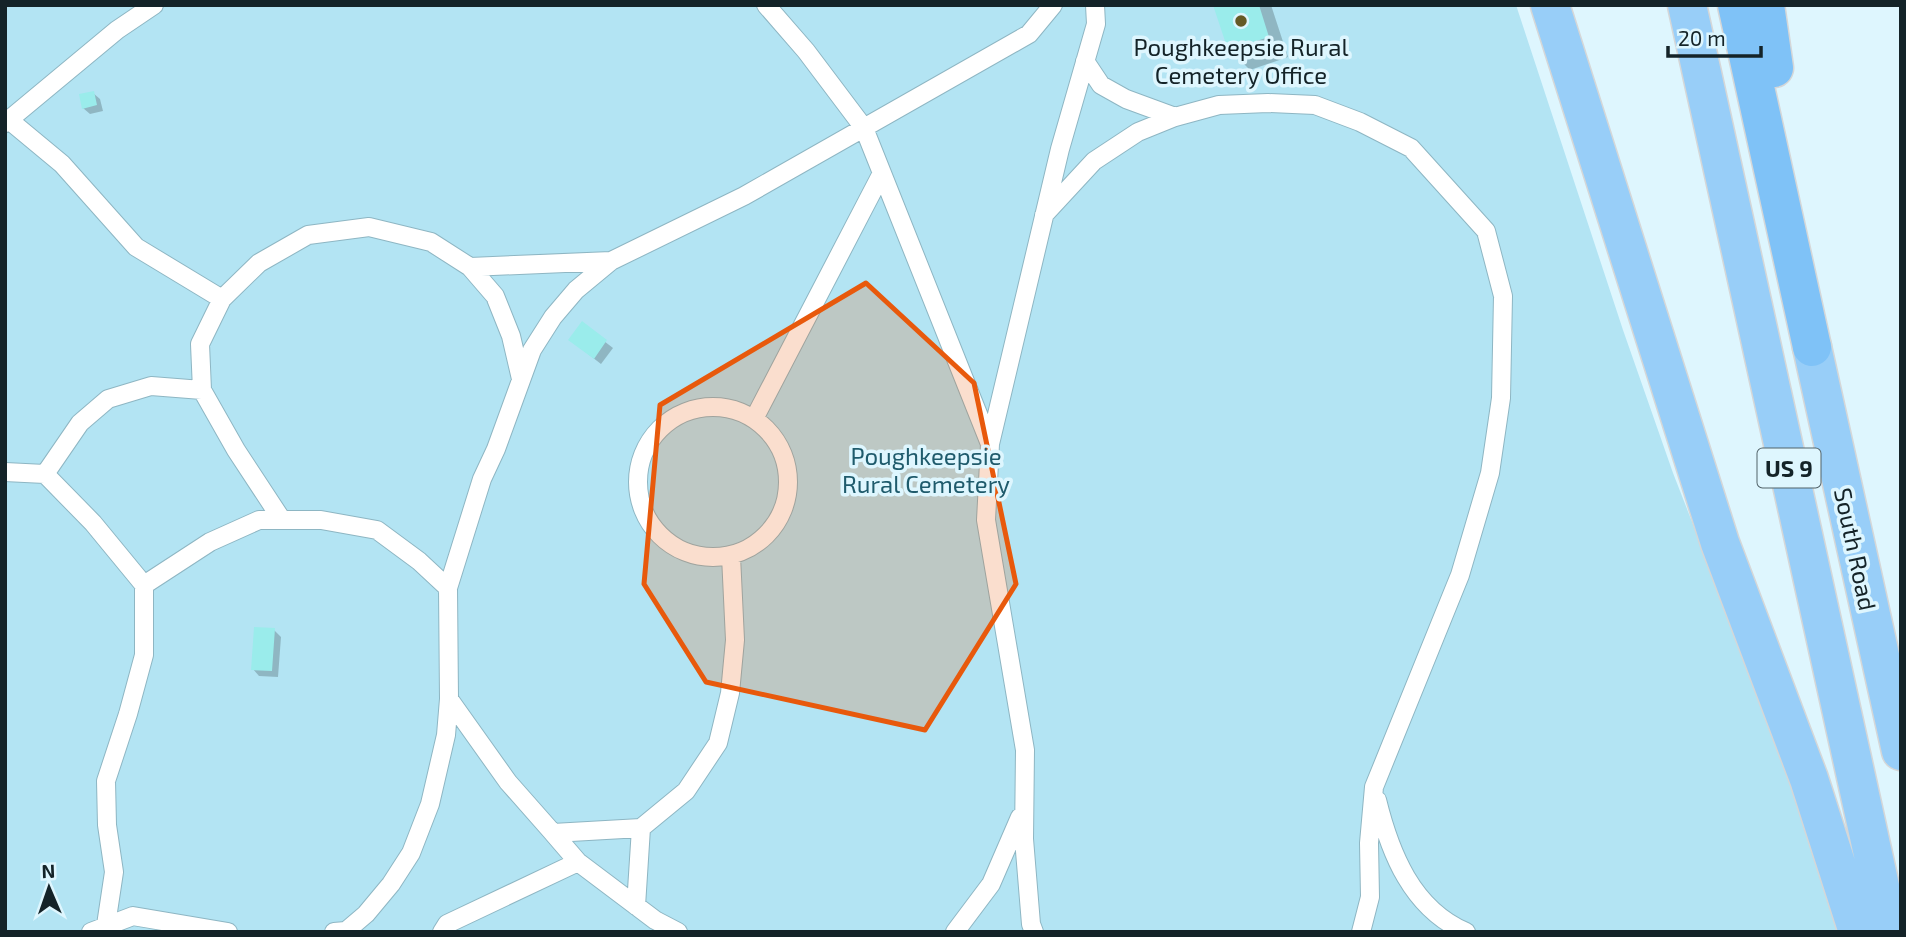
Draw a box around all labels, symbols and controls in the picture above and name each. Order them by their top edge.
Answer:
marker: Poughkeepsie Rural Cemetery Office [1233,13,1249,29]
scale bar [1668,14,1761,58]
text: 20 m [1678,25,1726,50]
place label: Poughkeepsie Rural Cemetery Office [1133,32,1349,89]
park label: Poughkeepsie Rural Cemetery [842,441,1010,498]
road number: US 9 [1758,448,1820,488]
street label: South Road [1829,485,1883,613]
north arrow [14,853,84,923]
text: N [41,859,56,882]

